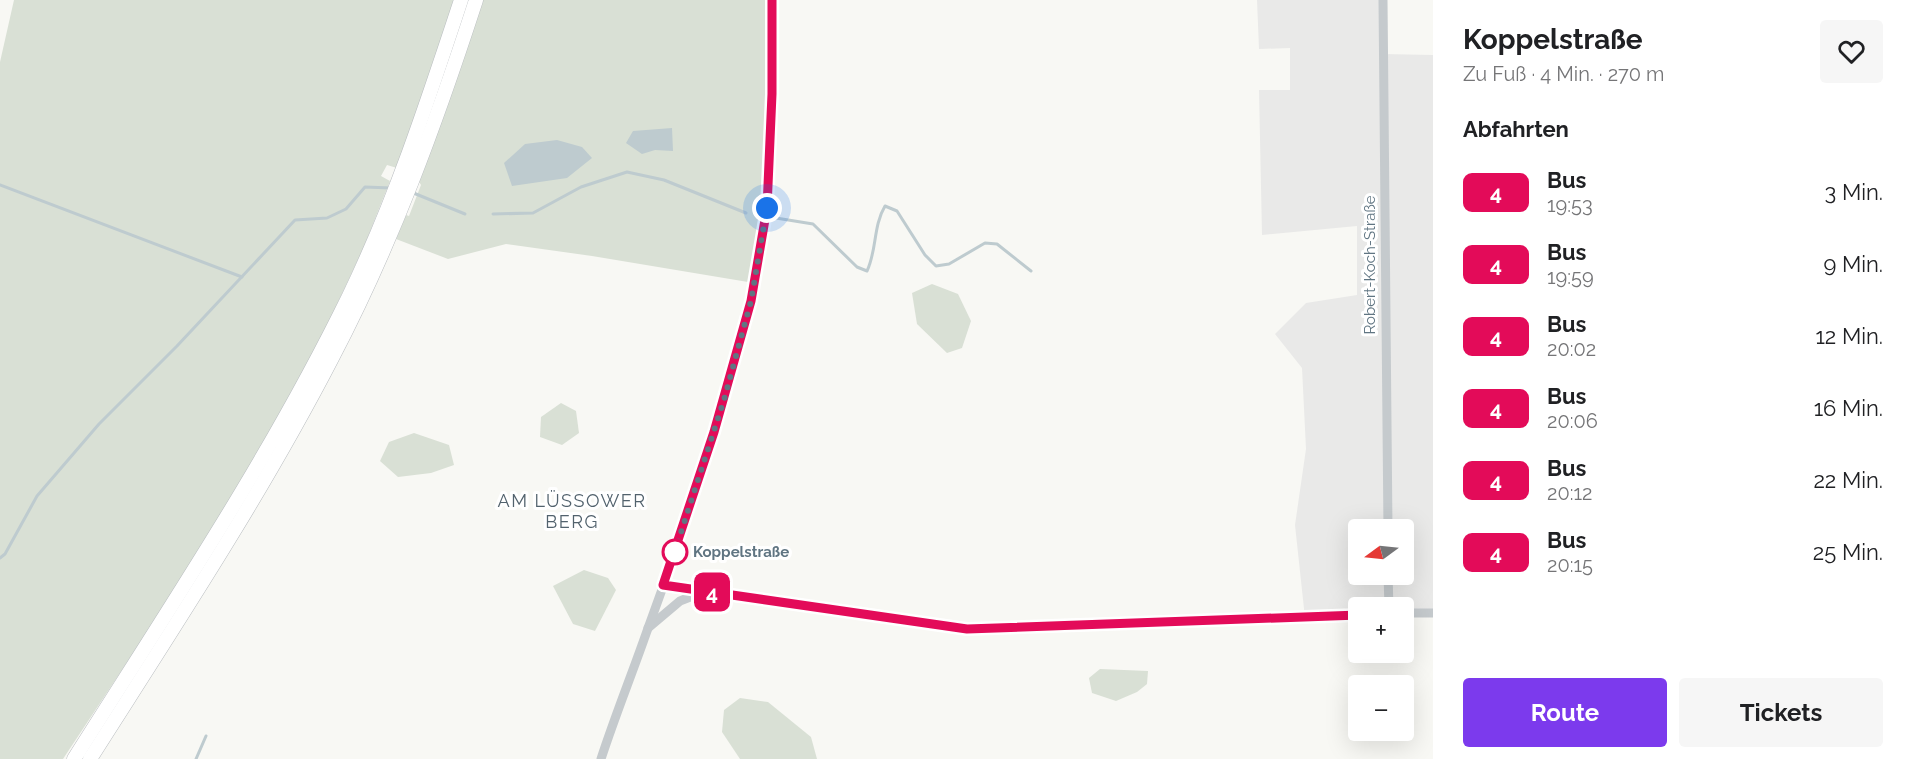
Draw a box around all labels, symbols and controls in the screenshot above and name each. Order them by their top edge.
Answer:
button: heart [1820,20,1883,83]
text: Koppelstraße [1463,23,1643,56]
text: Zu Fuß · 4 Min. · 270 m [1463,62,1664,86]
text: Abfahrten [1463,116,1569,142]
text: Bus [1547,167,1586,193]
text: 3 Min. [1825,179,1883,205]
text: 4 [1490,180,1502,205]
your location [752,193,782,223]
text: 19:53 [1547,193,1593,217]
street label: Robert-Koch-Straße [1361,195,1379,335]
text: Bus [1547,239,1586,265]
text: 9 Min. [1823,251,1883,277]
text: 4 [1490,252,1502,277]
text: 19:59 [1547,265,1594,289]
text: Bus [1547,311,1586,337]
text: 12 Min. [1815,323,1883,349]
text: 4 [1490,324,1502,349]
text: 20:02 [1547,337,1596,361]
text: Bus [1547,383,1586,409]
text: 16 Min. [1814,395,1883,421]
text: 4 [1490,396,1502,421]
text: 20:06 [1547,409,1598,433]
text: Bus [1547,455,1586,481]
text: 22 Min. [1813,467,1883,493]
text: 4 [1490,468,1502,493]
text: 20:12 [1547,481,1592,505]
district label: AM LÜSSOWER BERG [497,490,647,532]
north arrow [1348,519,1414,585]
map controls [1348,519,1414,741]
text: Bus [1547,527,1586,553]
marker: Koppelstraße [662,539,688,565]
text: 25 Min. [1813,539,1883,565]
text: 4 [1490,540,1502,565]
place label: Koppelstraße [693,543,789,561]
text: 20:15 [1547,553,1593,577]
line badge: 4 [692,572,732,612]
text: 4 [706,580,718,605]
button: + [1348,597,1414,663]
button: − [1348,675,1414,741]
button: Route [1463,678,1667,747]
button: Tickets [1679,678,1883,747]

